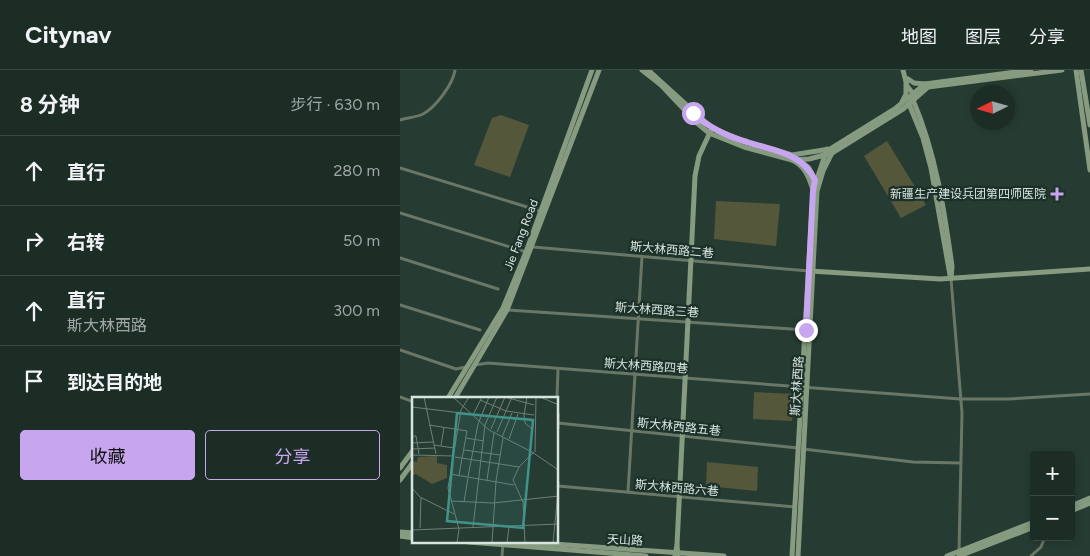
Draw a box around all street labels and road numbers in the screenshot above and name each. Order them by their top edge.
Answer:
street label: Jie Fang Road [501,197,541,273]
street label: 斯大林西路二巷 [630,239,714,261]
street label: 斯大林西路三巷 [615,300,699,320]
street label: 斯大林西路四巷 [604,356,688,376]
street label: 斯大林西路 [788,356,806,416]
street label: 斯大林西路五巷 [636,416,722,438]
street label: 斯大林西路六巷 [635,477,719,499]
street label: 天山路 [607,532,643,548]

